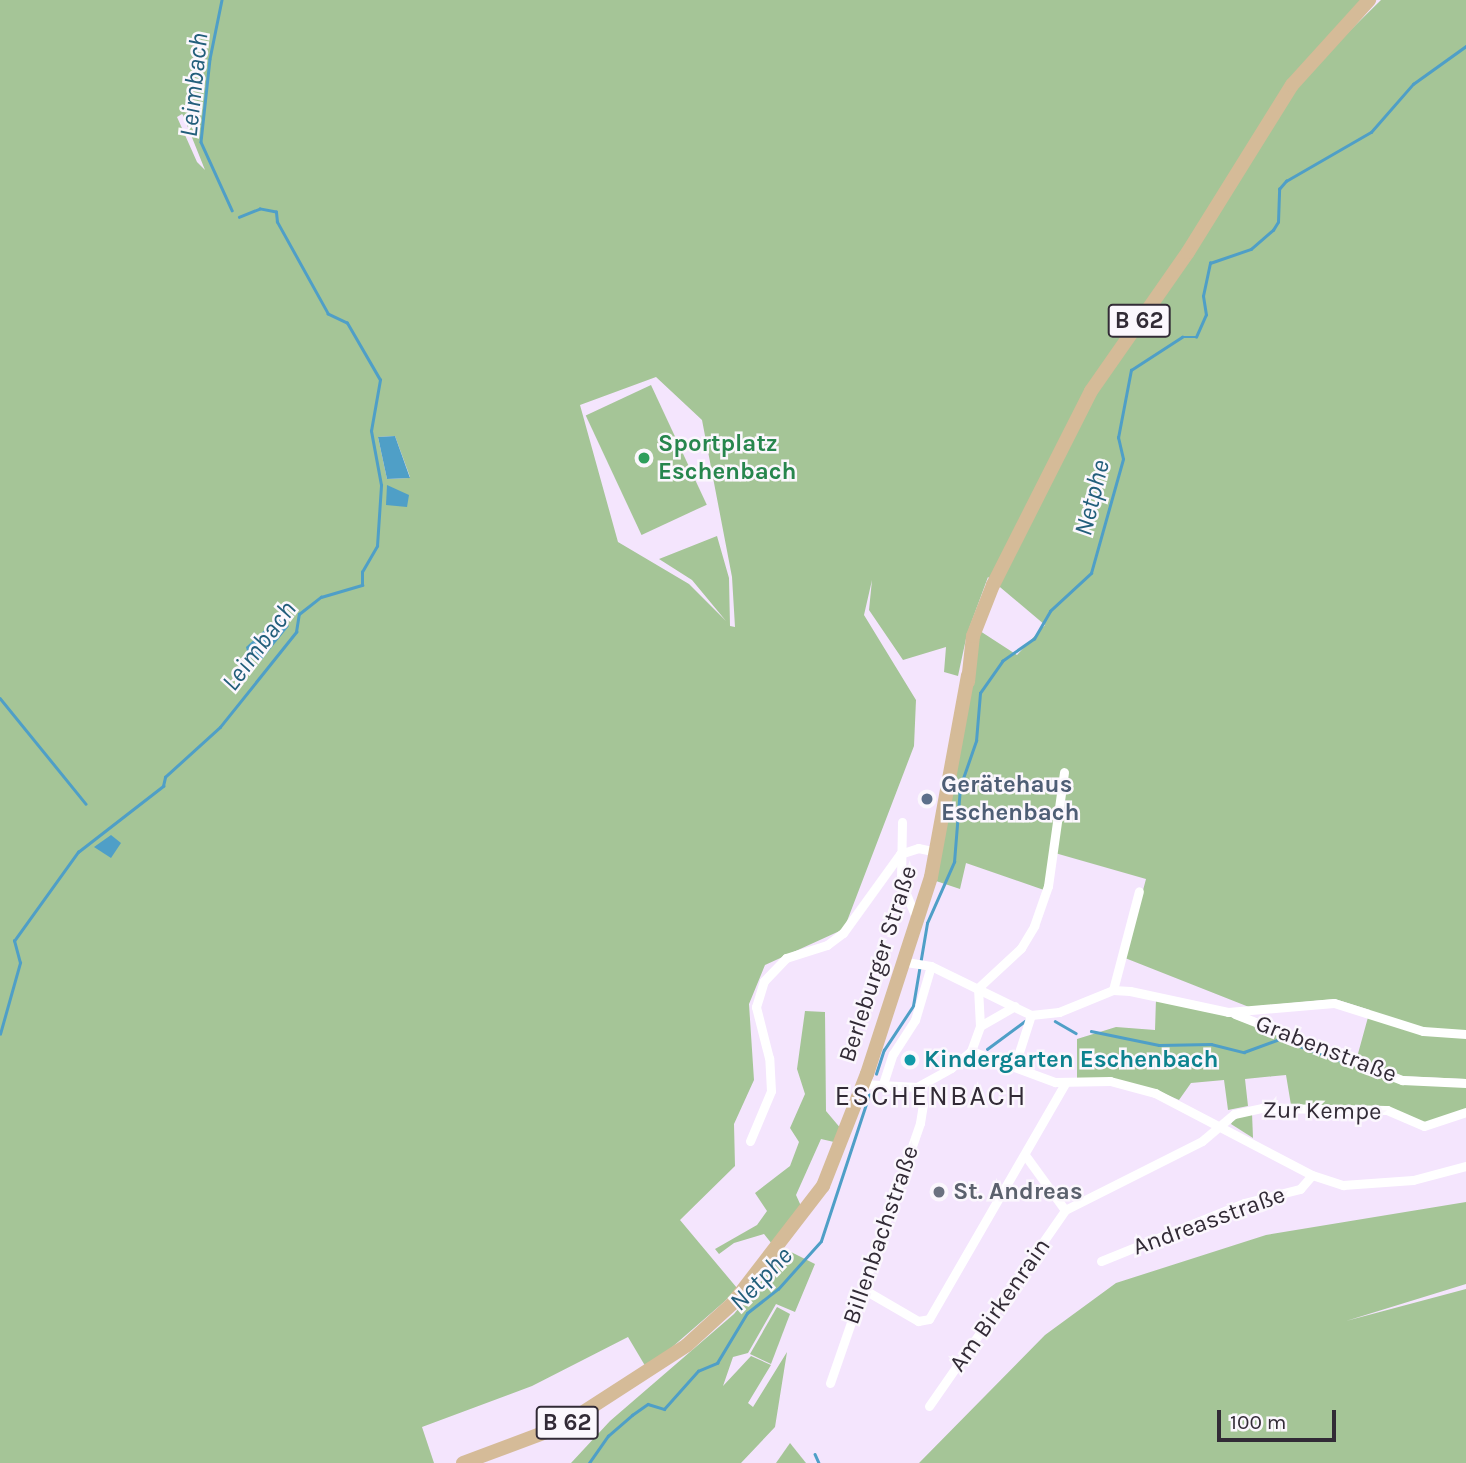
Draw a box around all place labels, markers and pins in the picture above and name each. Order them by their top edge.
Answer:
place label: Sportplatz Eschenbach [658,430,797,486]
marker: Sportplatz Eschenbach [636,450,652,466]
place label: Gerätehaus Eschenbach [941,771,1080,827]
marker: Gerätehaus Eschenbach [919,791,935,807]
place label: Kindergarten Eschenbach [924,1046,1218,1074]
marker: Kindergarten Eschenbach [902,1052,918,1068]
place label: St. Andreas [953,1178,1083,1206]
marker: St. Andreas [931,1184,947,1200]

